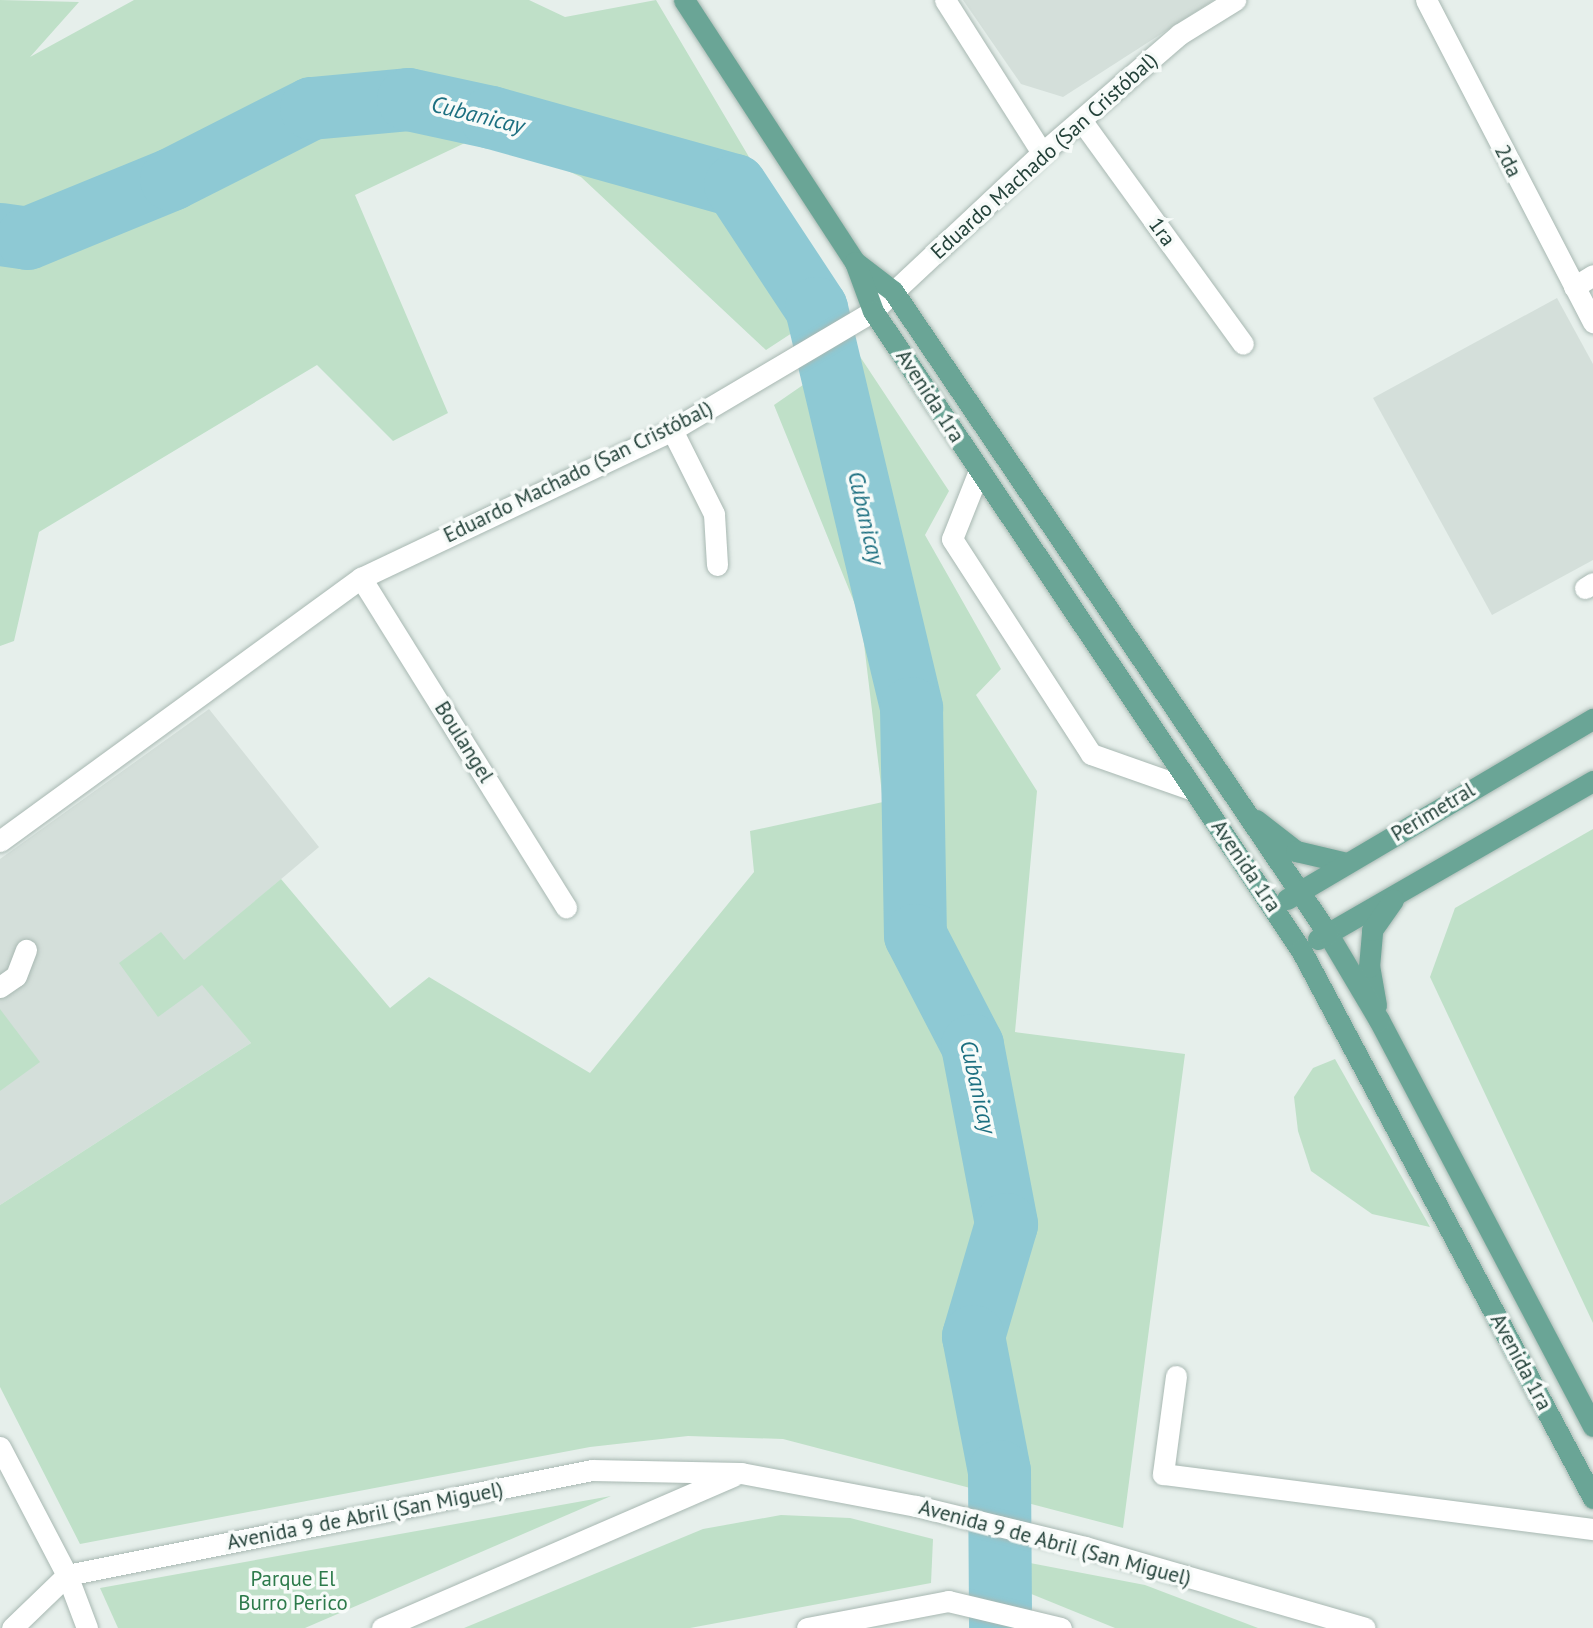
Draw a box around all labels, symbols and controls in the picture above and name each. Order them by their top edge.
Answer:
street label: Eduardo Machado (San Cristóbal) [926,48,1162,264]
water label: Cubanicay [429,90,527,140]
street label: 2da [1489,141,1527,181]
street label: 1ra [1143,213,1181,251]
street label: Avenida 1ra [891,345,969,447]
street label: Eduardo Machado (San Cristóbal) [440,396,716,548]
water label: Cubanicay [842,469,890,567]
street label: Boulangel [429,697,499,787]
street label: Perimetral [1387,777,1479,847]
street label: Avenida 1ra [1206,815,1286,917]
water label: Cubanicay [954,1038,1002,1136]
street label: Avenida 1ra [1485,1309,1557,1415]
street label: Avenida 9 de Abril (San Miguel) [225,1477,505,1555]
street label: Avenida 9 de Abril (San Miguel) [916,1494,1194,1592]
park label: Parque El Burro Perico [238,1566,348,1616]

